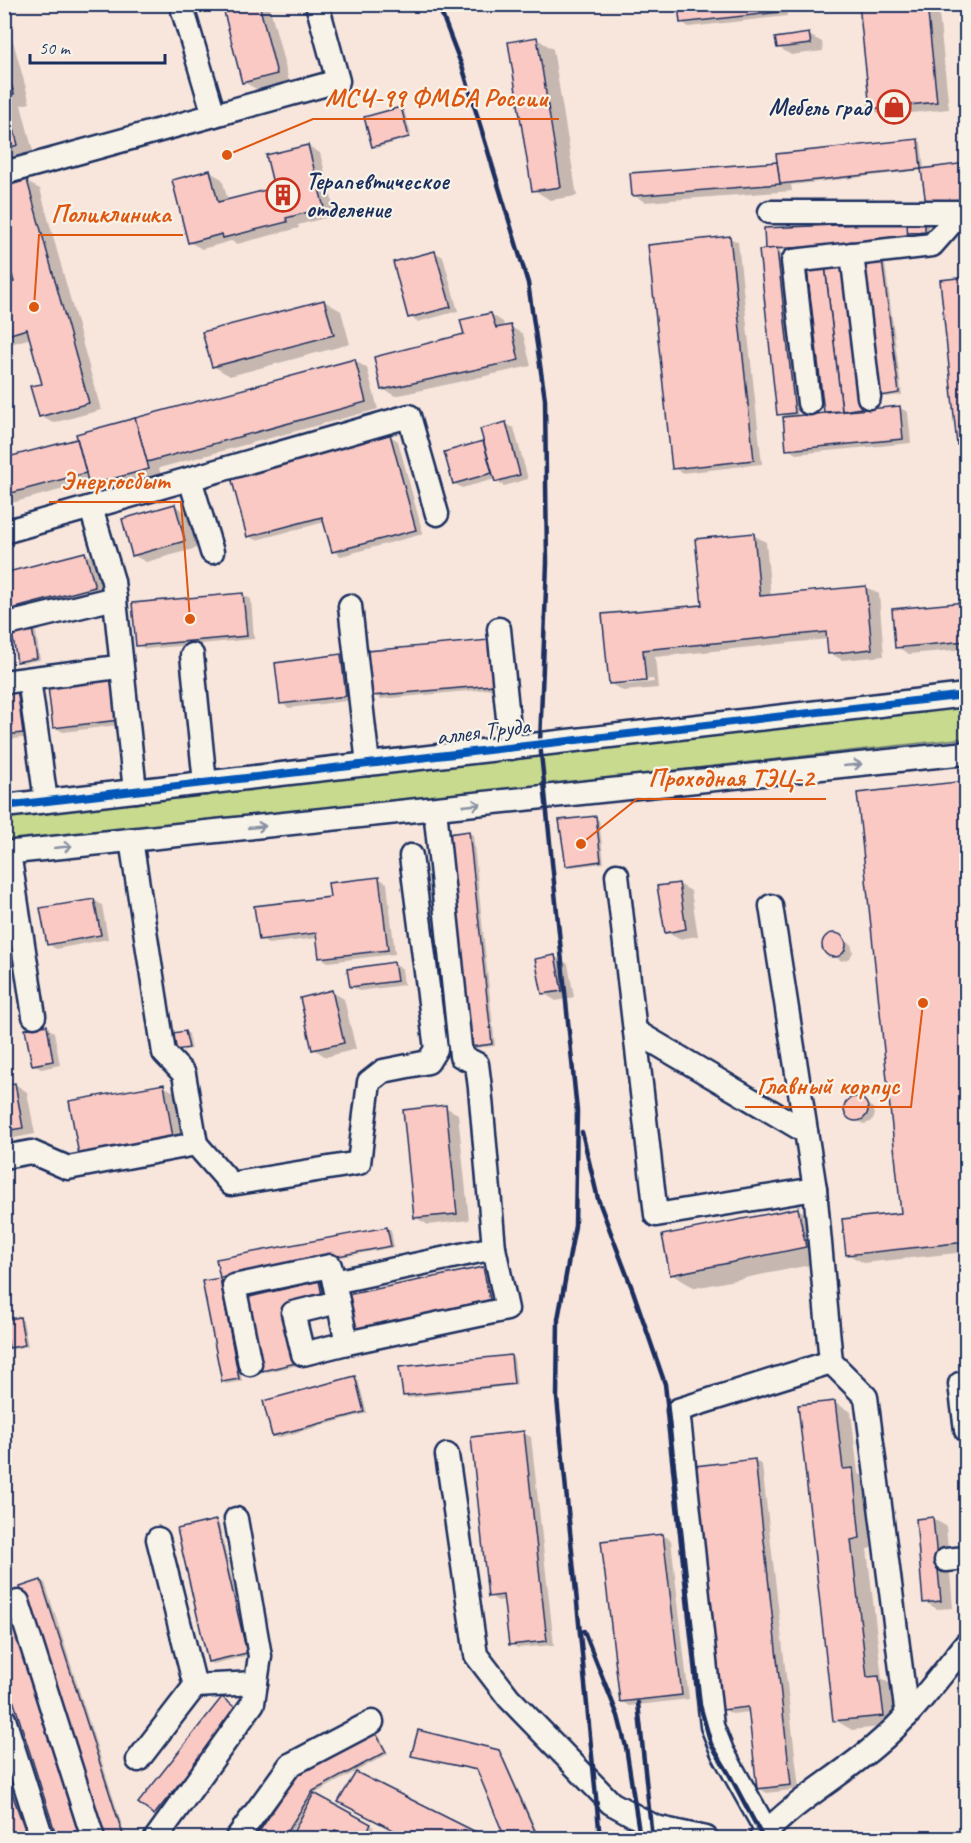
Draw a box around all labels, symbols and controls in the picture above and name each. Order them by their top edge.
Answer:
scale bar [30,27,165,65]
text: 50 m [39,37,72,59]
callout: МСЧ-99 ФМБА России [313,75,559,119]
text: МСЧ-99 ФМБА России [325,81,550,114]
shop icon: Мебель град [876,89,912,125]
place label: Мебель град [769,92,873,122]
place label: Терапевтическое отделение [306,166,450,224]
building icon: Терапевтическое отделение [265,177,301,213]
callout: Поликлиника [39,191,183,235]
text: Поликлиника [51,197,173,230]
callout: Энергосбыт [49,458,181,502]
text: Энергосбыт [61,464,171,497]
street label: аллея Труда [434,710,533,752]
callout: Проходная ТЭЦ-2 [637,755,826,799]
one-way arrow [843,759,863,770]
text: Проходная ТЭЦ-2 [648,761,816,794]
one-way arrow [461,799,481,810]
one-way arrow [246,821,266,832]
one-way arrow [52,841,72,852]
callout: Главный корпус [745,1063,911,1107]
text: Главный корпус [757,1069,901,1102]

